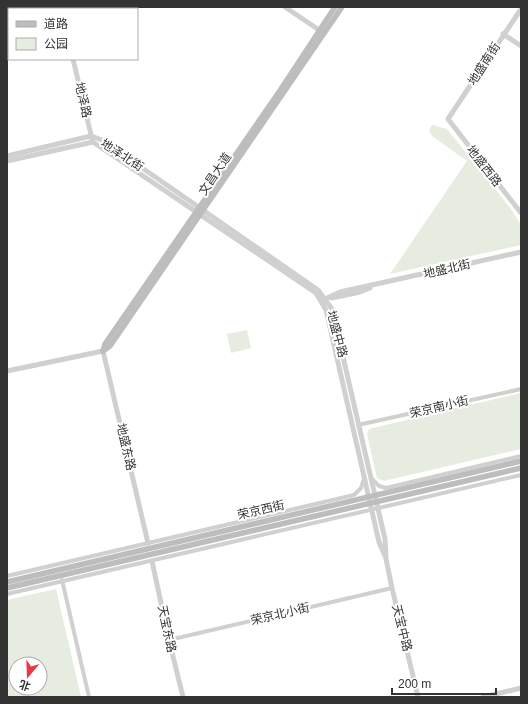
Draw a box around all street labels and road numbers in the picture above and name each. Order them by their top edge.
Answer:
street label: 地盛南街 [465,40,503,88]
street label: 地泽路 [72,81,94,119]
street label: 地泽北街 [98,136,146,174]
street label: 地盛西路 [464,143,504,189]
street label: 文昌大道 [196,150,234,198]
street label: 地盛北街 [422,257,472,281]
street label: 地盛中路 [324,309,350,359]
street label: 荣京南小街 [408,393,470,421]
street label: 地盛东路 [114,422,138,472]
street label: 荣京西街 [236,498,286,522]
street label: 荣京北小街 [249,600,311,628]
street label: 天宝中路 [389,603,415,653]
street label: 天宝东路 [155,604,179,654]

